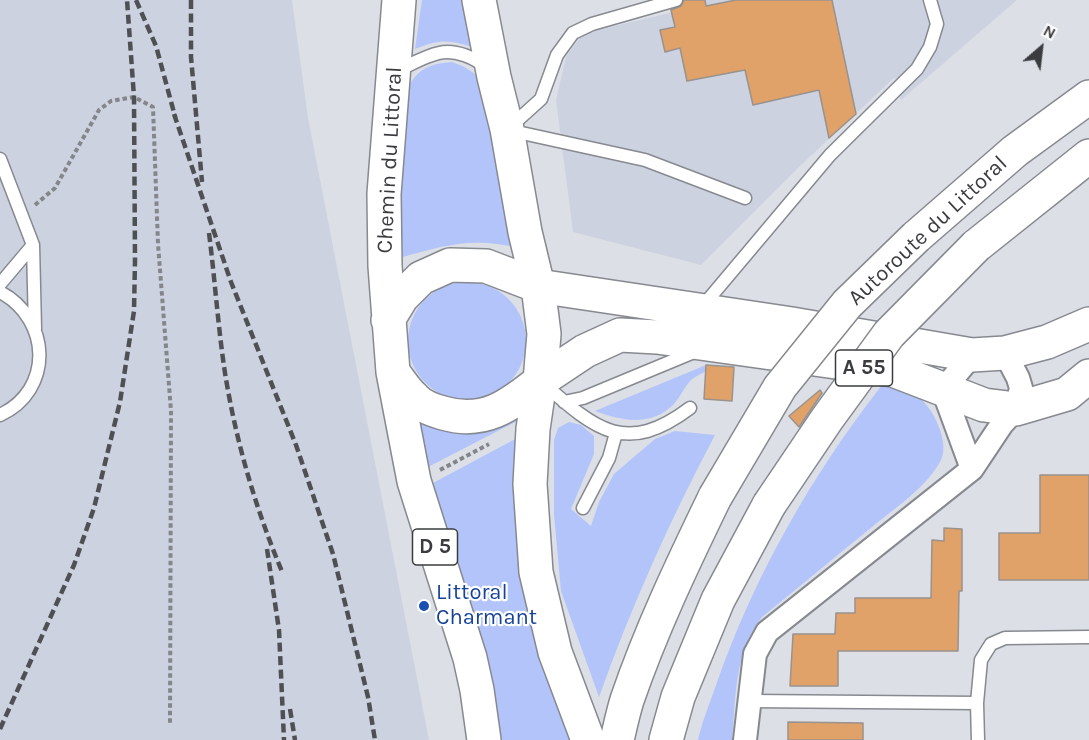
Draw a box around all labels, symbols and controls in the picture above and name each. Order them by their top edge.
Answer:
north arrow [1011,18,1071,78]
text: N [1040,21,1059,43]
street label: Chemin du Littoral [372,66,408,254]
street label: Autoroute du Littoral [843,151,1013,311]
road number: A 55 [836,350,892,386]
road number: D 5 [412,529,458,565]
place label: Littoral Charmant [436,580,537,632]
marker: Littoral Charmant [417,599,431,613]

